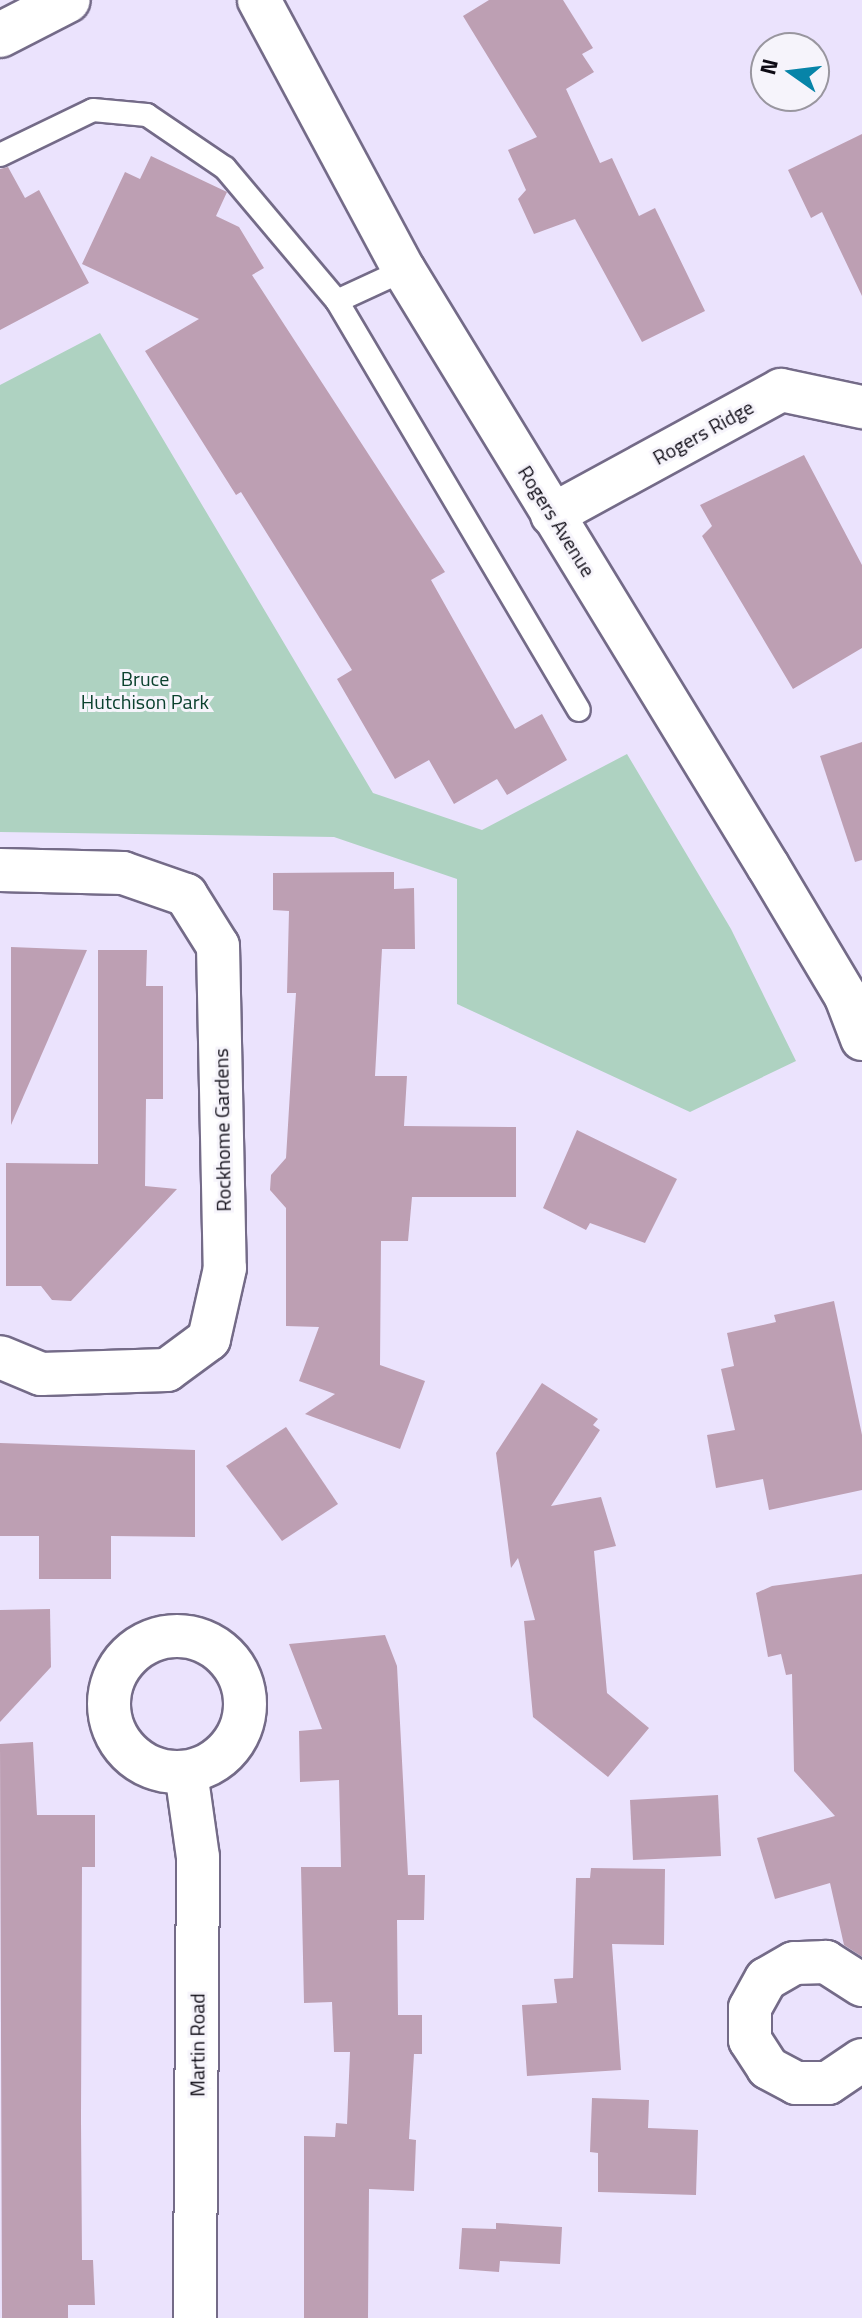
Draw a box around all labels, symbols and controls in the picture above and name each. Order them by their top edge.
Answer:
north arrow [750,32,830,112]
text: N [750,55,787,78]
street label: Rogers Ridge [648,395,758,469]
street label: Rogers Avenue [513,461,601,581]
park label: Bruce Hutchison Park [81,666,209,713]
street label: Rockhome Gardens [209,1048,235,1212]
street label: Martin Road [185,1993,209,2097]

